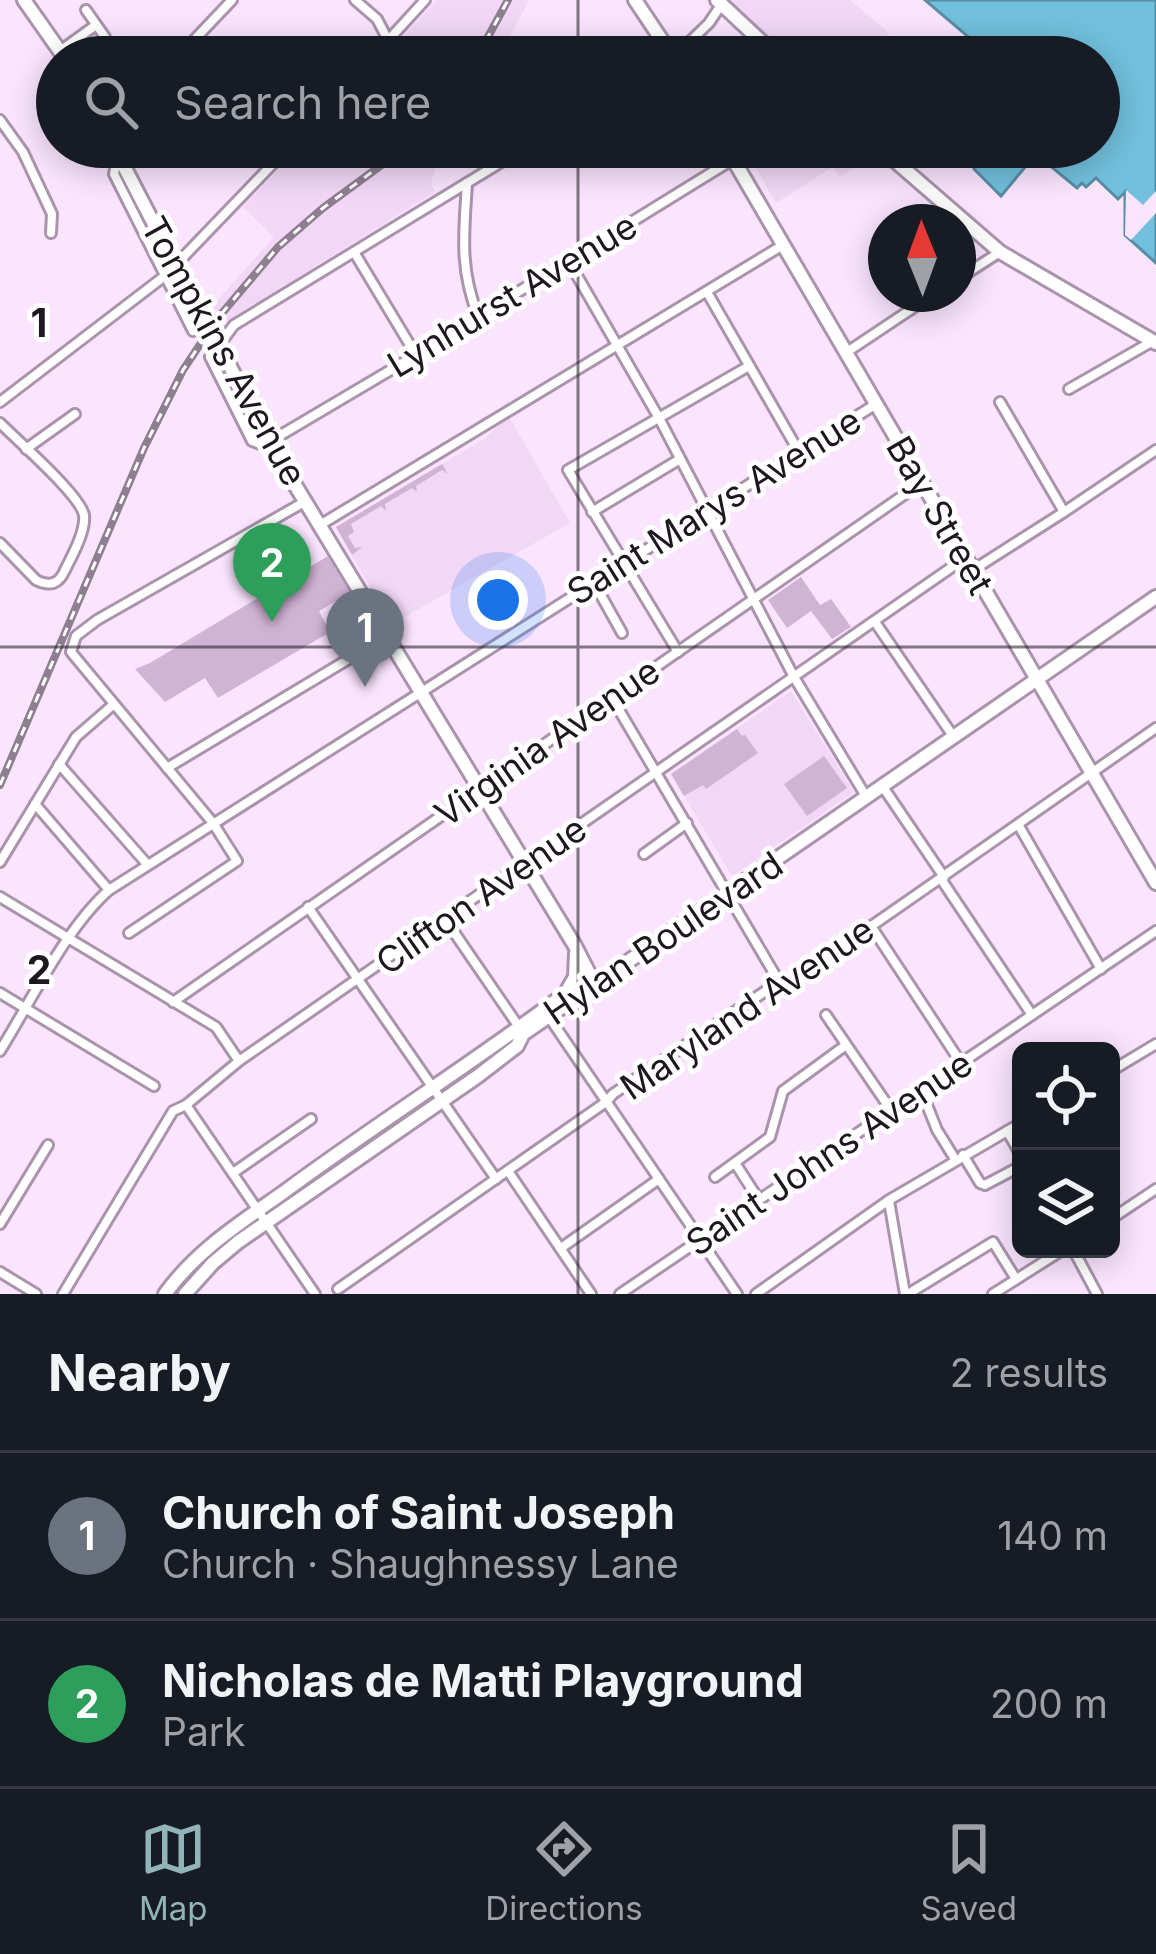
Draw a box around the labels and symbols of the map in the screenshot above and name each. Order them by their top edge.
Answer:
street label: Lynhurst Avenue [379,203,645,387]
north arrow [868,204,976,312]
street label: Tompkins Avenue [132,209,316,493]
text: 1 [31,299,47,346]
street label: Saint Marys Avenue [559,398,869,614]
street label: Bay Street [877,428,1003,602]
pin: 2 [233,523,311,622]
your location [468,570,528,630]
pin: 1 [326,588,404,687]
street label: Virginia Avenue [426,648,668,836]
street label: Clifton Avenue [367,806,595,984]
street label: Hylan Boulevard [535,842,791,1034]
street label: Maryland Avenue [612,907,882,1109]
text: 2 [27,946,51,993]
street label: Saint Johns Avenue [678,1041,980,1265]

